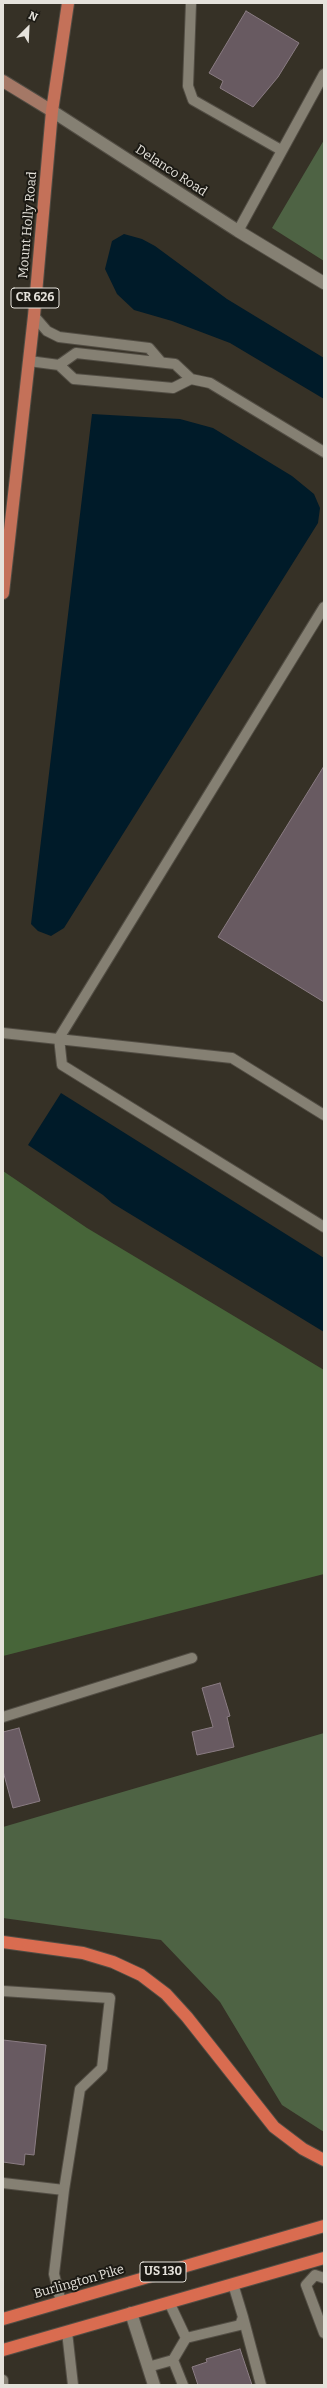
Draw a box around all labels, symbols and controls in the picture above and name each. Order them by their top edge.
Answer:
north arrow [8,8,48,48]
text: N [27,9,40,24]
street label: Delanco Road [132,142,210,200]
street label: Mount Holly Road [16,171,40,279]
road number: CR 626 [11,288,59,308]
street label: Burlington Pike [32,2262,126,2302]
road number: US 130 [140,2262,186,2282]

